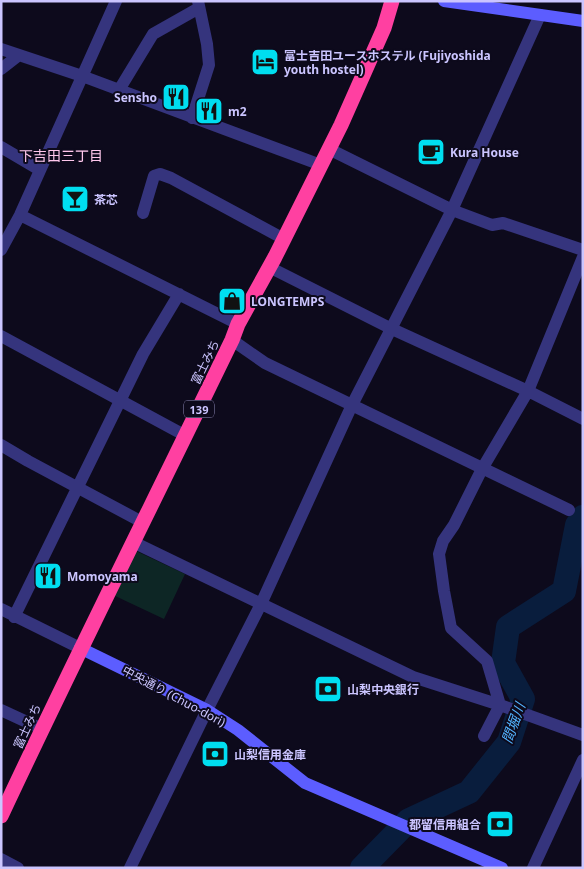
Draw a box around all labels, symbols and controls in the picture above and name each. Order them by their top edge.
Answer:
hotel icon: 富士吉田ユースホステル (Fujiyoshida youth hostel) [250,47,280,77]
place label: 富士吉田ユースホステル (Fujiyoshida youth hostel) [284,47,491,78]
restaurant icon: Sensho [161,82,191,112]
place label: Sensho [114,89,157,106]
restaurant icon: m2 [194,96,224,126]
place label: m2 [228,103,247,120]
cafe icon: Kura House [416,137,446,167]
place label: Kura House [450,144,519,161]
district label: 下吉田三丁目 [19,146,103,165]
bar icon: 茶芯 [60,184,90,214]
place label: 茶芯 [94,191,118,208]
shop icon: LONGTEMPS [217,286,247,316]
place label: LONGTEMPS [251,293,325,310]
street label: 富士みち [187,337,223,387]
road number: 139 [184,400,214,418]
restaurant icon: Momoyama [33,561,63,591]
place label: Momoyama [67,568,138,585]
street label: 中央通り (Chuo-dori) [119,662,229,731]
bank icon: 山梨中央銀行 [313,674,343,704]
place label: 山梨中央銀行 [347,681,419,698]
water label: 間堀川 [497,698,530,746]
street label: 富士みち [9,701,45,751]
bank icon: 山梨信用金庫 [200,739,230,769]
place label: 山梨信用金庫 [234,746,306,763]
bank icon: 都留信用組合 [485,809,515,839]
place label: 都留信用組合 [409,816,481,833]

